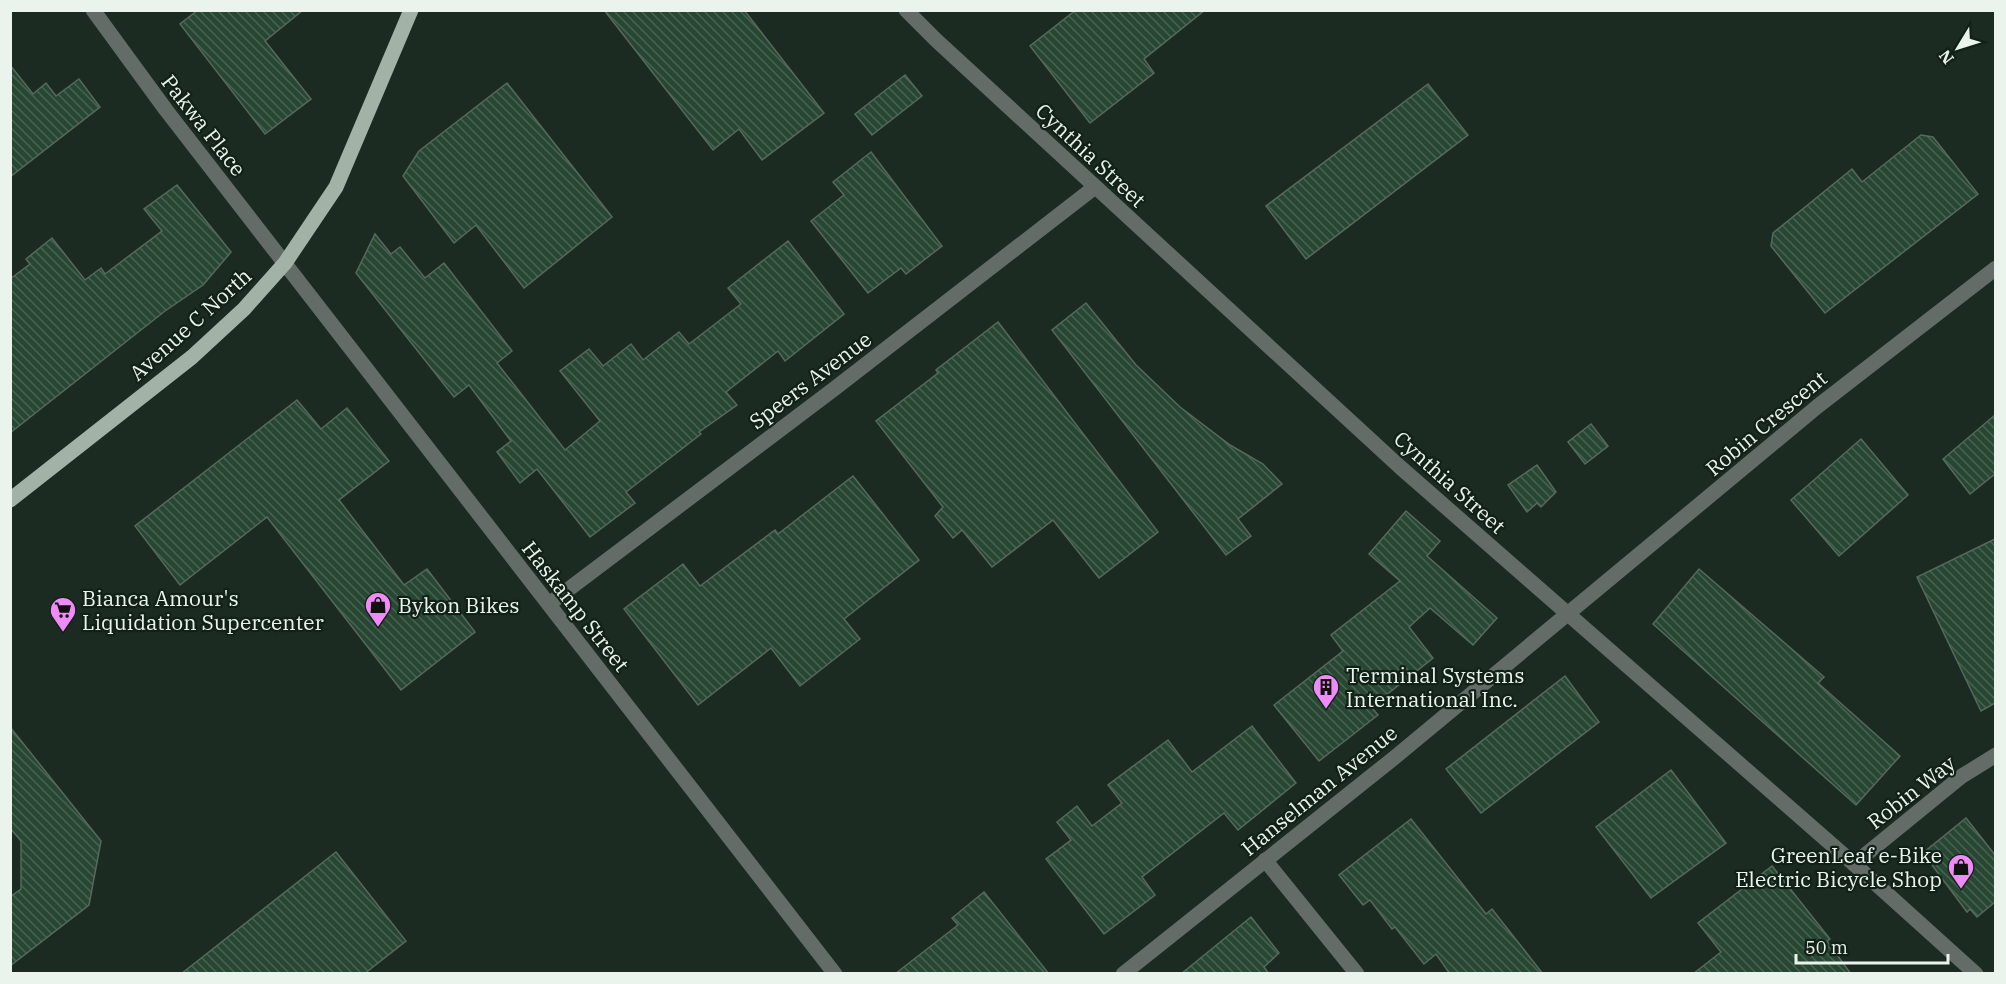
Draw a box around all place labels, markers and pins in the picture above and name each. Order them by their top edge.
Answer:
place label: Bianca Amour's Liquidation Supercenter [82,584,324,636]
shop icon: Bykon Bikes [363,590,393,628]
place label: Bykon Bikes [398,591,519,619]
supermarket icon: Bianca Amour's Liquidation Supercenter [48,595,78,633]
place label: Terminal Systems International Inc. [1346,661,1524,713]
building icon: Terminal Systems International Inc. [1311,672,1341,710]
place label: GreenLeaf e-Bike Electric Bicycle Shop [1735,841,1942,893]
shop icon: GreenLeaf e-Bike Electric Bicycle Shop [1946,852,1976,890]

